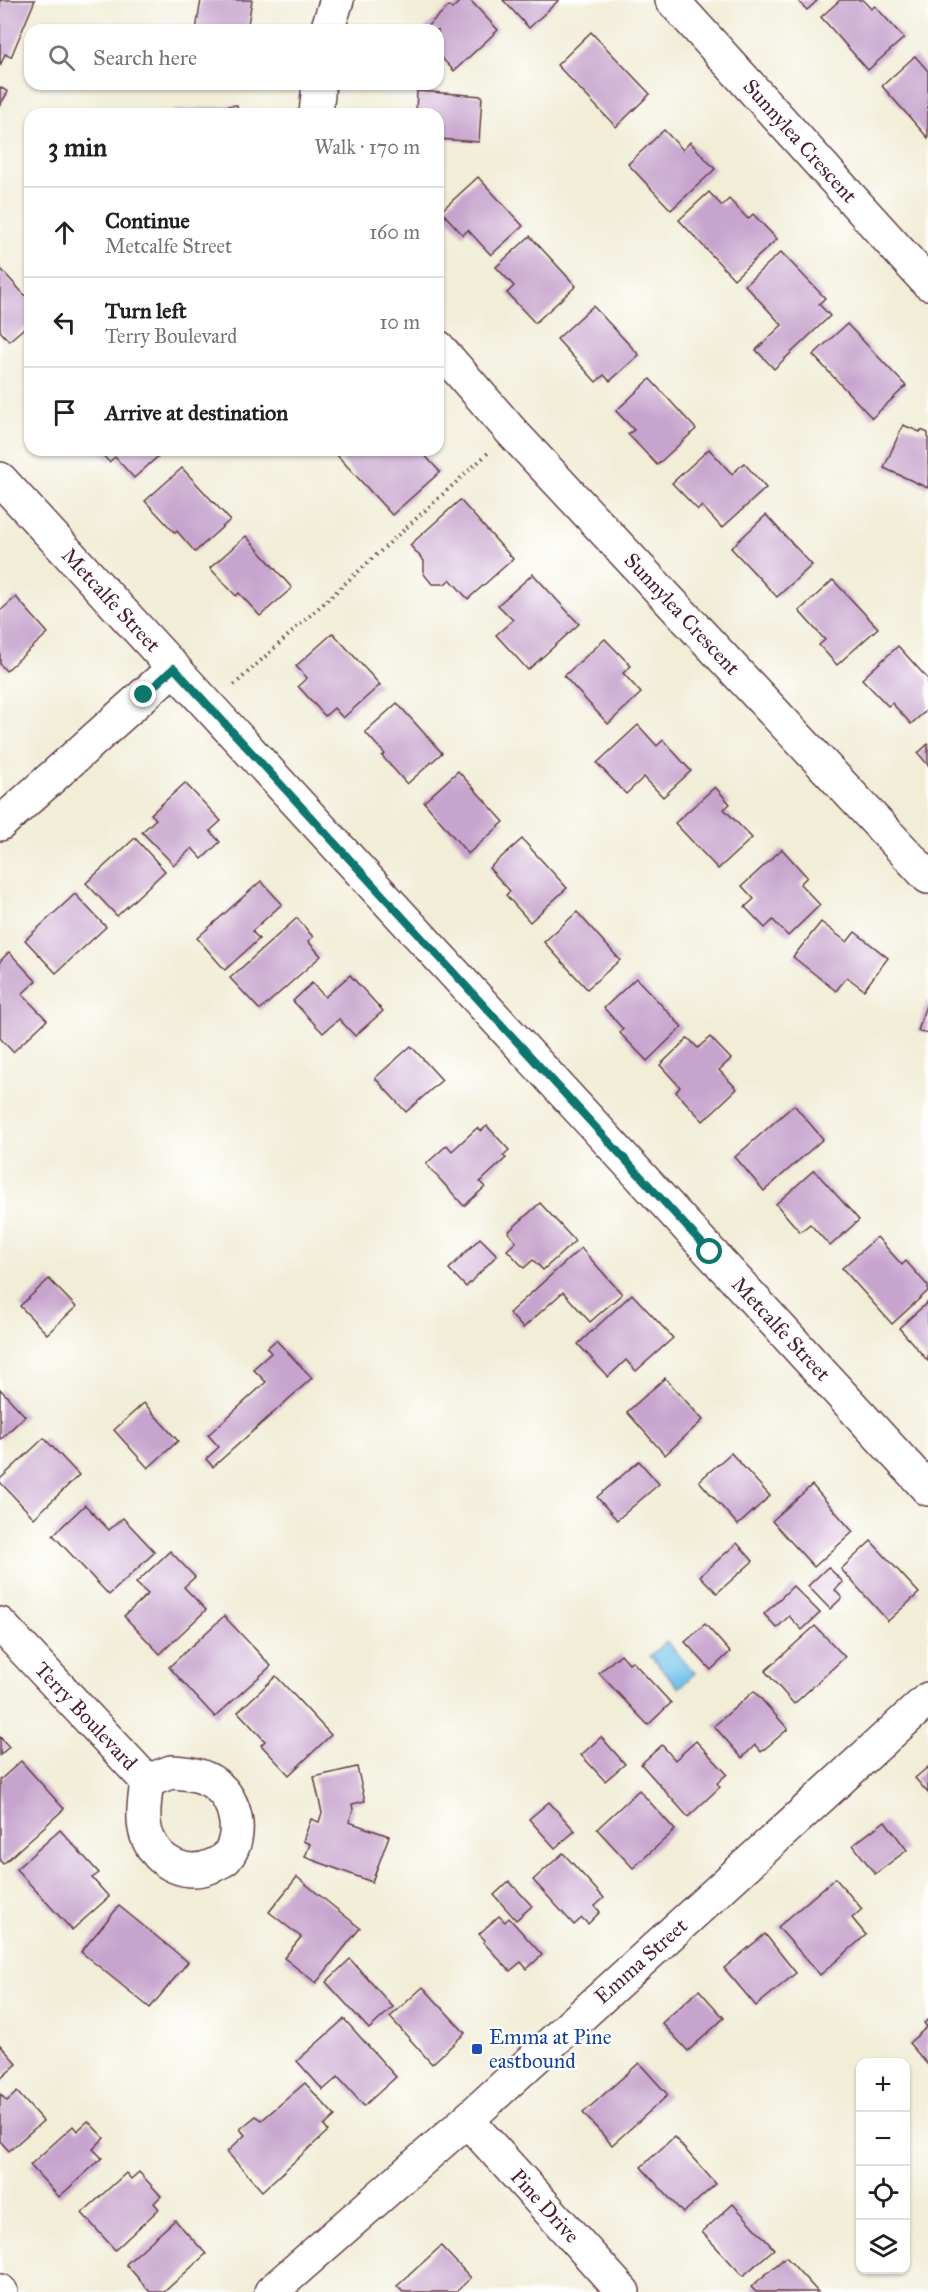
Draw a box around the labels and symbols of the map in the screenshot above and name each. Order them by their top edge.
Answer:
street label: Sunnylea Crescent [738,74,863,209]
street label: Metcalfe Street [56,542,166,658]
street label: Sunnylea Crescent [619,547,746,681]
route end [130,681,156,707]
route start [696,1238,722,1264]
street label: Metcalfe Street [726,1271,836,1387]
street label: Terry Boulevard [29,1656,143,1776]
street label: Emma Street [589,1912,693,2009]
place label: Emma at Pine eastbound [489,2024,612,2074]
marker: Emma at Pine eastbound [470,2042,484,2056]
street label: Pine Drive [505,2163,585,2249]

